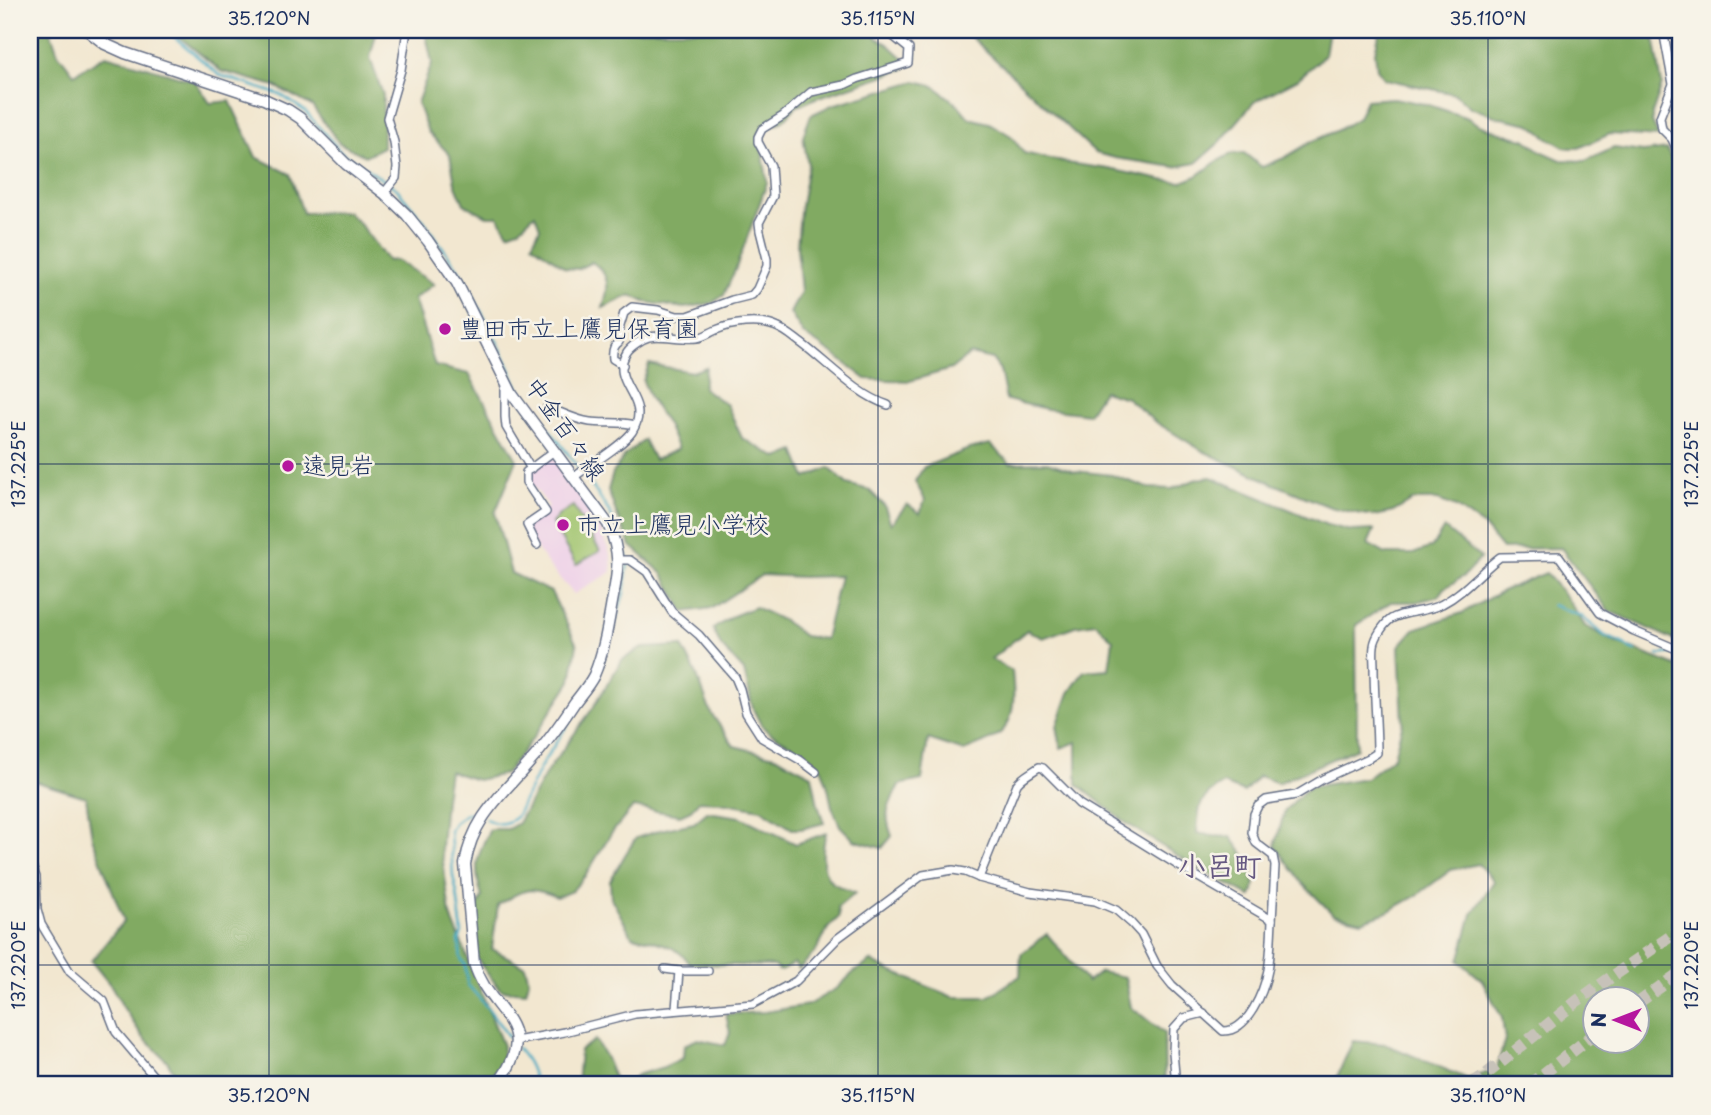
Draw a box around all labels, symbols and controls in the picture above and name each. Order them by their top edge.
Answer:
text: 35.120°N [228,4,310,31]
text: 35.115°N [840,4,916,31]
text: 35.110°N [1449,4,1527,31]
place label: 豊田市立上鷹見保育園 [459,309,699,345]
marker: 豊田市立上鷹見保育園 [437,321,453,337]
street label: 中金百々線 [517,368,616,487]
text: 137.225°E [4,421,31,507]
text: 137.225°E [1677,421,1704,507]
place label: 遠見岩 [302,446,374,482]
marker: 遠見岩 [280,458,296,474]
place label: 市立上鷹見小学校 [577,505,769,541]
marker: 市立上鷹見小学校 [555,517,571,533]
district label: 小呂町 [1178,843,1262,886]
text: 137.220°E [4,921,31,1009]
text: 137.220°E [1677,921,1704,1009]
north arrow [1582,986,1652,1056]
text: N [1584,1012,1612,1028]
text: 35.120°N [228,1081,310,1108]
text: 35.115°N [840,1081,916,1108]
text: 35.110°N [1449,1081,1527,1108]

